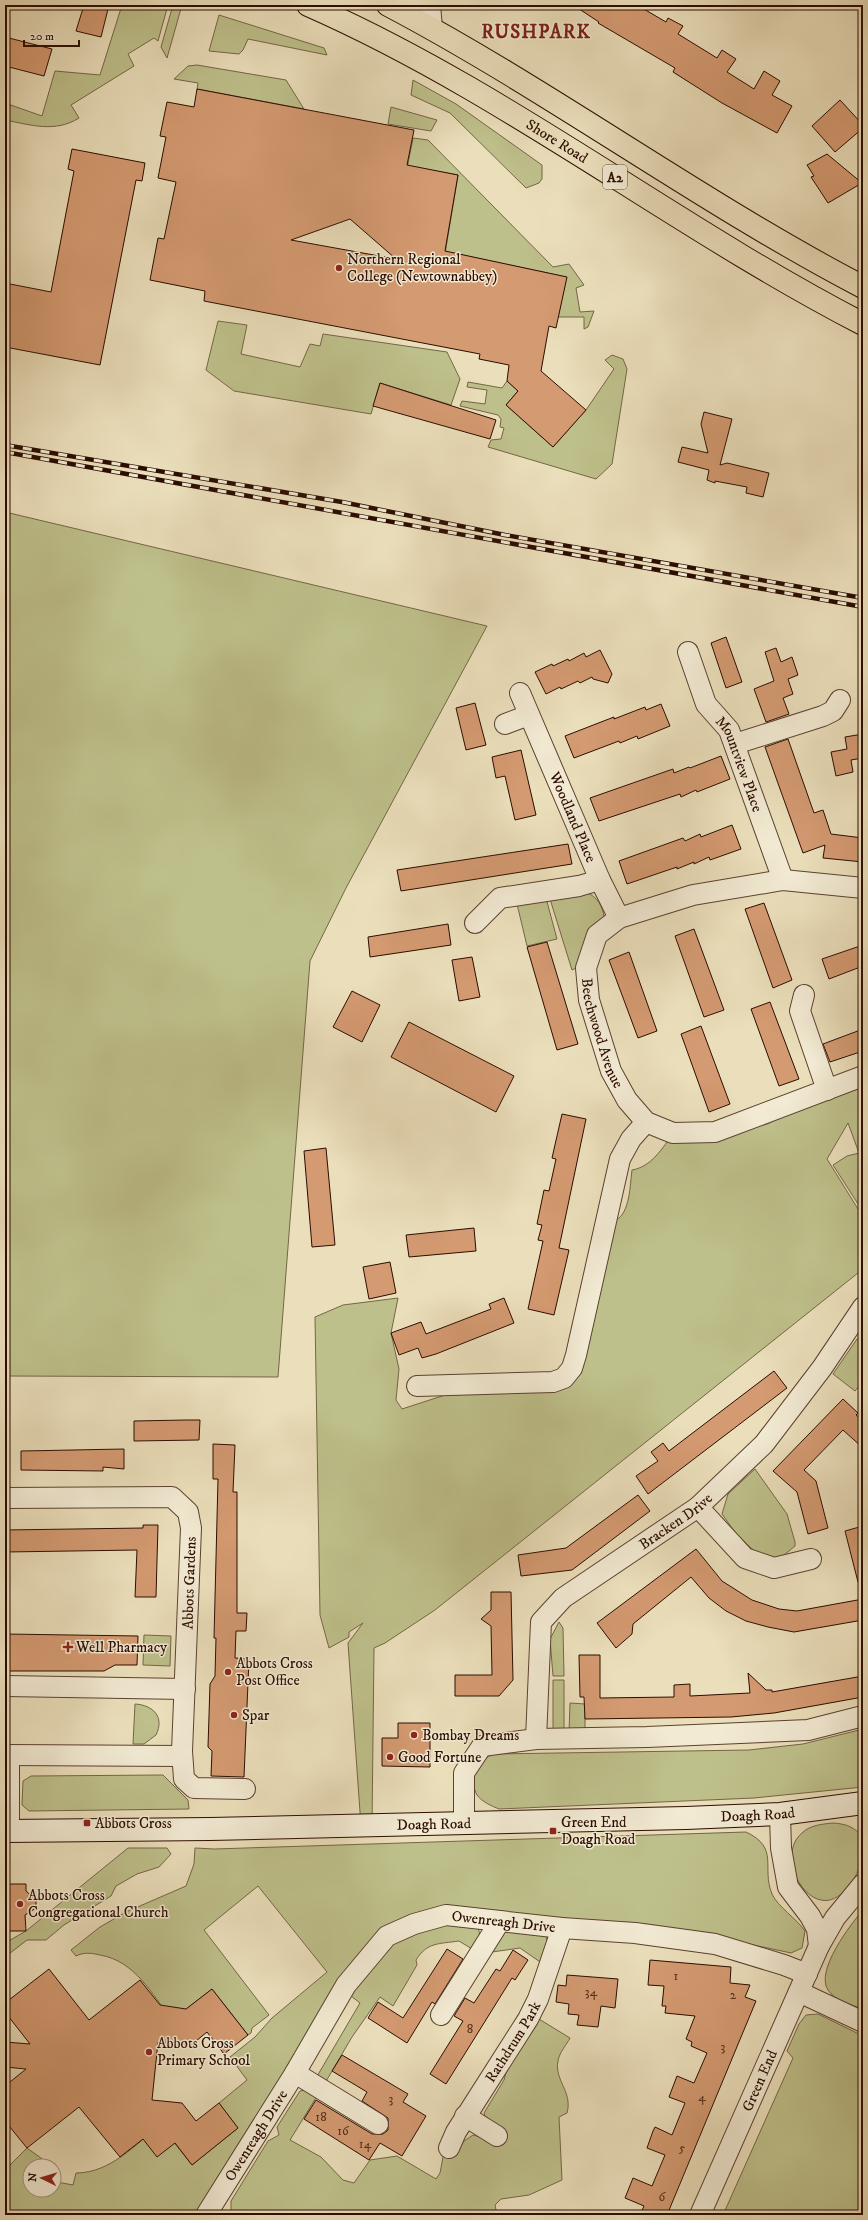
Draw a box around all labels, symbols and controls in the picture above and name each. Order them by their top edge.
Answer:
district label: RUSHPARK [481,21,591,44]
scale bar [24,22,79,48]
text: 20 m [30,29,54,44]
street label: Shore Road [522,115,592,168]
road number: A2 [603,165,627,189]
place label: Northern Regional College (Newtownabbey) [347,250,497,286]
marker: Northern Regional College (Newtownabbey) [334,263,344,273]
street label: Mountview Place [711,712,767,815]
street label: Woodland Place [544,768,600,866]
street label: Beechwood Avenue [577,977,628,1092]
street label: Bracken Drive [635,1489,717,1554]
street label: Abbots Gardens [178,1536,201,1630]
place label: Well Pharmacy [75,1638,168,1657]
marker: Well Pharmacy [63,1642,73,1652]
place label: Abbots Cross Post Office [236,1654,313,1690]
marker: Abbots Cross Post Office [223,1667,233,1677]
place label: Spar [242,1706,270,1725]
marker: Spar [229,1710,239,1720]
place label: Bombay Dreams [422,1726,519,1745]
marker: Bombay Dreams [409,1730,419,1740]
place label: Good Fortune [398,1748,481,1767]
marker: Good Fortune [385,1752,395,1762]
street label: Doagh Road [720,1803,797,1827]
place label: Green End Doagh Road [561,1813,636,1849]
place label: Abbots Cross [95,1814,172,1833]
street label: Doagh Road [397,1814,472,1835]
marker: Abbots Cross [82,1818,92,1828]
marker: Green End Doagh Road [548,1826,558,1836]
place label: Abbots Cross Congregational Church [28,1886,169,1922]
marker: Abbots Cross Congregational Church [15,1899,25,1909]
street label: Owenreagh Drive [451,1907,557,1937]
house number: 1 [674,1968,679,1984]
house number: 34 [585,1984,598,2000]
house number: 2 [730,1987,737,2003]
street label: Rathdrum Park [481,1998,545,2086]
house number: 8 [467,2021,473,2037]
place label: Abbots Cross Primary School [157,2034,250,2070]
house number: 3 [721,2039,726,2055]
marker: Abbots Cross Primary School [144,2047,154,2057]
street label: Green End [738,2047,782,2115]
street label: Owenreagh Drive [221,2086,292,2185]
house number: 4 [698,2089,706,2105]
house number: 3 [389,2091,394,2107]
house number: 18 [315,2109,327,2125]
house number: 16 [337,2123,350,2139]
house number: 14 [359,2136,372,2152]
house number: 5 [679,2140,686,2156]
north arrow [22,2158,62,2198]
text: N [26,2172,40,2182]
house number: 6 [659,2189,667,2205]

